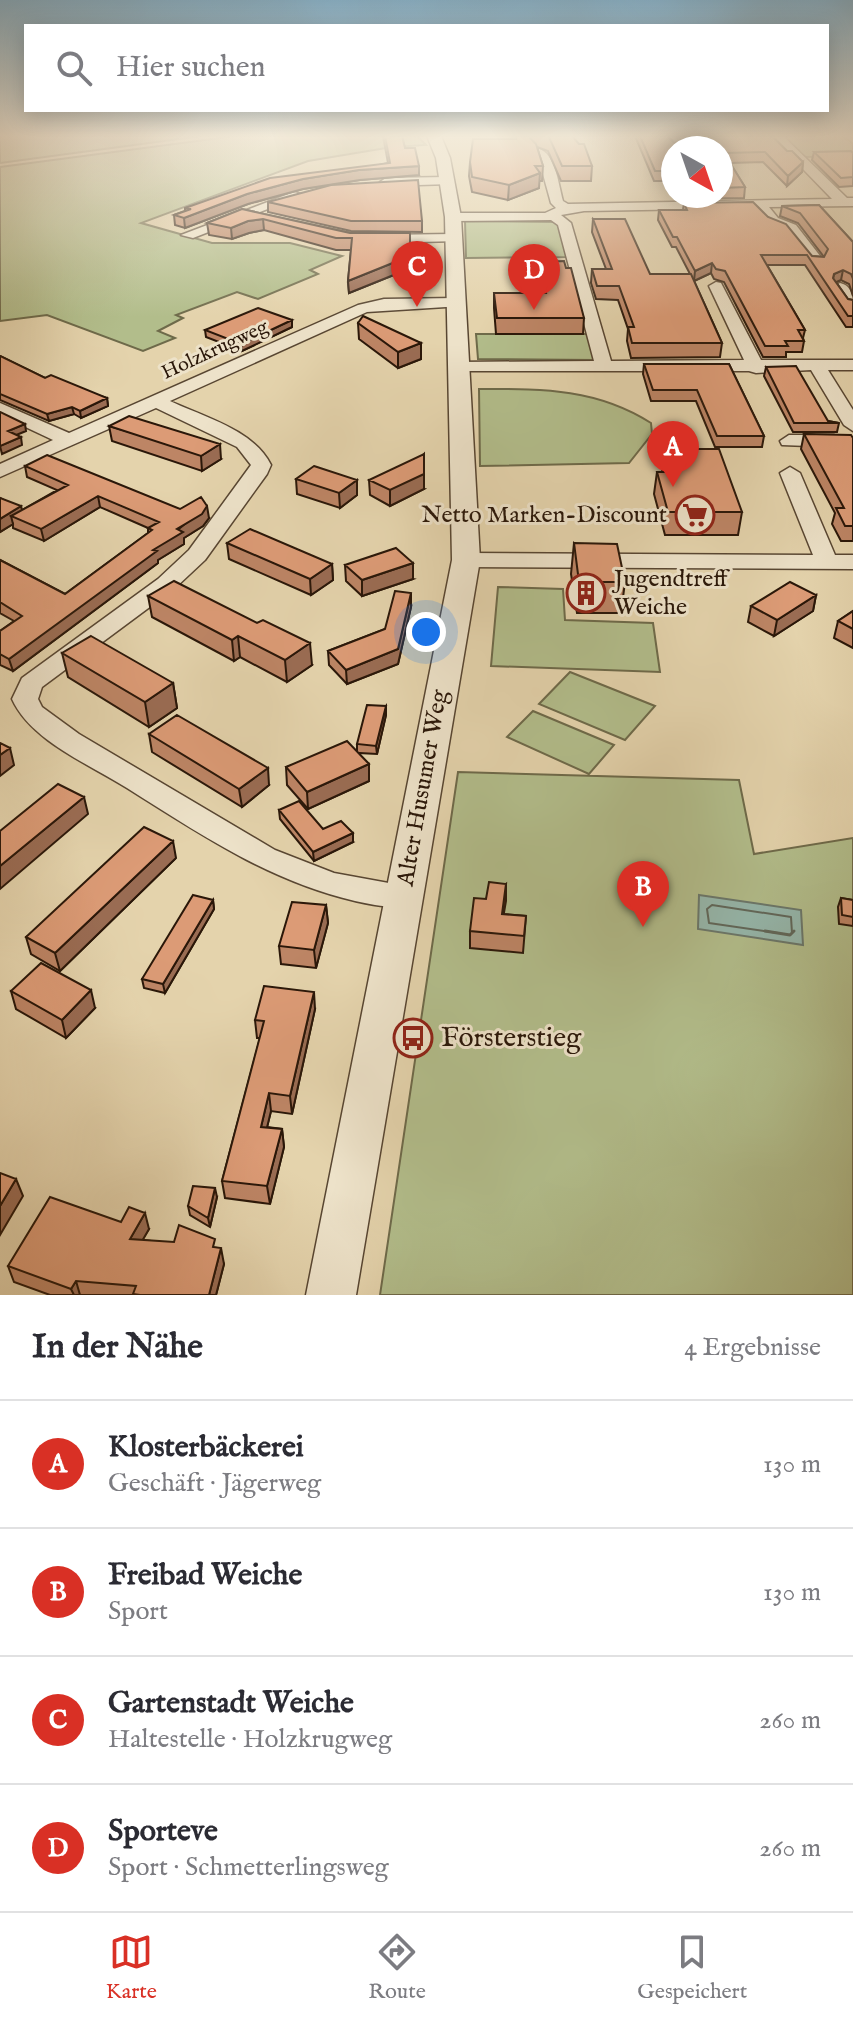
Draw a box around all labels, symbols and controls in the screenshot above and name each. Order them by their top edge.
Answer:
search box [24,24,829,112]
icon: search [52,46,96,90]
text: Hier suchen [116,49,266,87]
north arrow [661,136,733,208]
pin: C [391,241,443,307]
pin: D [508,244,560,310]
street label: Holzkrugweg [158,314,273,386]
pin: A [647,421,699,487]
supermarket icon: Netto Marken-Discount [674,494,716,536]
place label: Netto Marken-Discount [421,500,667,531]
place label: Jugendtreff Weiche [611,564,730,623]
building icon: Jugendtreff Weiche [565,572,607,614]
your location [406,612,446,652]
street label: Alter Husumer Weg [390,686,456,890]
pin: B [617,861,669,927]
bus stop icon: Försterstieg [392,1017,434,1059]
place label: Försterstieg [441,1021,582,1056]
text: In der Nähe [32,1326,203,1369]
text: 4 Ergebnisse [684,1331,821,1364]
text: Klosterbäckerei [108,1429,304,1467]
text: A [49,1448,67,1481]
text: 130 m [763,1448,821,1481]
text: Geschäft · Jägerweg [108,1467,321,1500]
text: Freibad Weiche [108,1557,302,1595]
text: B [49,1576,67,1609]
text: 130 m [763,1576,821,1609]
text: Sport [108,1595,168,1628]
text: Gartenstadt Weiche [108,1685,354,1723]
text: C [49,1704,67,1737]
text: 260 m [759,1704,821,1737]
text: Haltestelle · Holzkrugweg [108,1723,392,1756]
text: Sporteve [108,1813,218,1851]
text: D [48,1832,68,1865]
text: 260 m [759,1832,821,1865]
text: Sport · Schmetterlingsweg [108,1851,389,1884]
tab: Karte [106,1930,157,2006]
tab: Route [368,1930,426,2006]
tab: Gespeichert [637,1930,747,2006]

